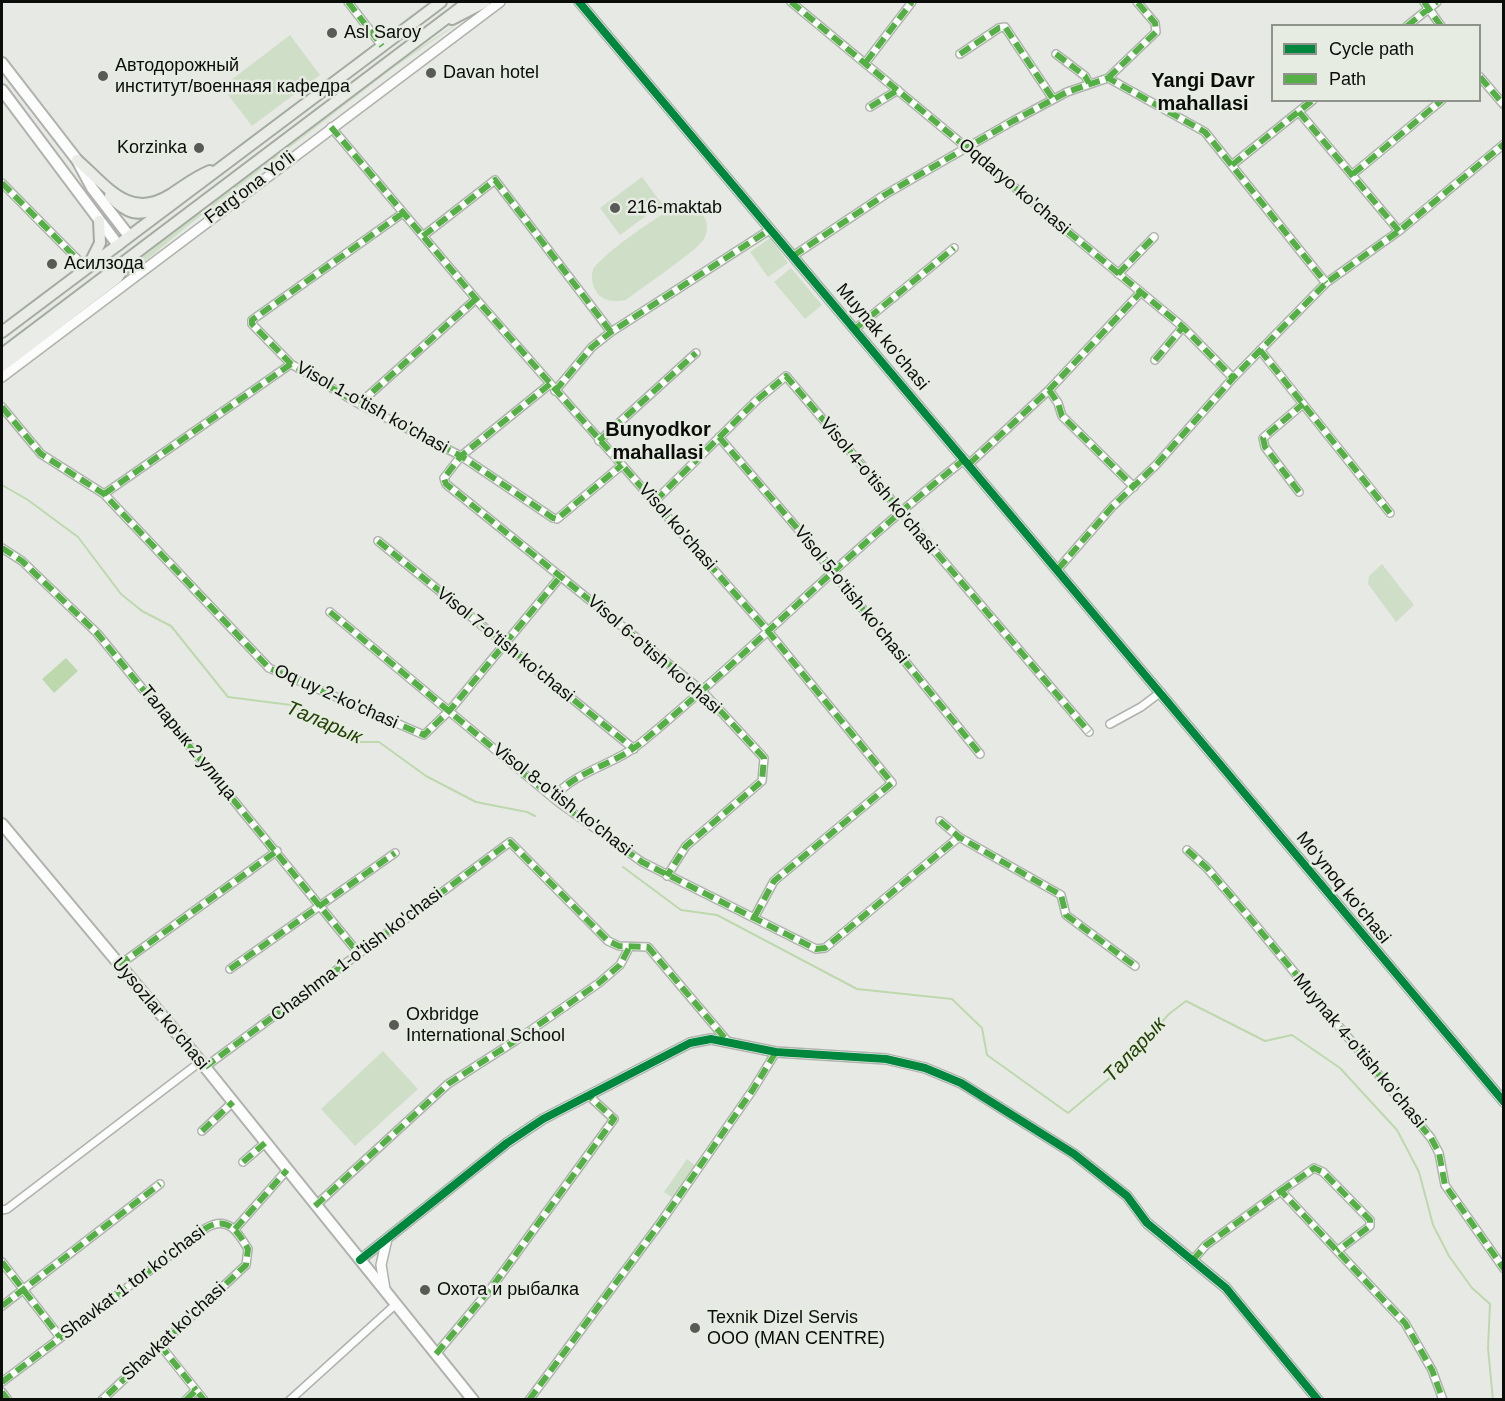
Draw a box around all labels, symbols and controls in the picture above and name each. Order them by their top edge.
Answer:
place label: Asl Saroy [344,22,421,44]
legend [1271,24,1481,102]
marker: Asl Saroy [325,26,339,40]
text: Cycle path [1329,39,1414,59]
place label: Автодорожный институт/военнаяя кафедра [115,55,350,98]
place label: Davan hotel [443,62,539,84]
marker: Davan hotel [424,66,438,80]
marker: Автодорожный институт/военнаяя кафедра [96,69,110,83]
district label: Yangi Davr mahallasi [1151,69,1255,116]
text: Path [1329,69,1366,89]
street label: Oqdaryo ko'chasi [954,134,1074,240]
place label: Korzinka [117,137,187,159]
marker: Korzinka [192,141,206,155]
street label: Farg'ona Yo'li [201,147,299,229]
place label: 216-maktab [627,197,722,219]
marker: 216-maktab [608,201,622,215]
place label: Асилзода [64,253,144,275]
marker: Асилзода [45,257,59,271]
street label: Muynak ko'chasi [831,279,933,395]
street label: Visol 1-o'tish ko'chasi [292,357,452,459]
street label: Visol 4-o'tish ko'chasi [815,414,941,558]
district label: Bunyodkor mahallasi [605,418,711,465]
street label: Visol ko'chasi [633,479,721,575]
street label: Visol 5-o'tish ko'chasi [789,522,913,668]
street label: Visol 7-o'tish ko'chasi [432,583,578,707]
street label: Visol 6-o'tish ko'chasi [583,591,725,719]
street label: Oq uy 2-ko'chasi [271,660,401,734]
street label: Таларык 2 улица [135,681,241,805]
water label: Таларык [282,696,366,750]
street label: Visol 8-o'tish ko'chasi [488,739,636,861]
street label: Moʻynoq ko'chasi [1291,828,1395,948]
street label: Chashma 1-o'tish ko'chasi [267,883,447,1027]
street label: Uysozlar ko'chasi [107,954,213,1074]
street label: Muynak 4-o'tish ko'chasi [1288,969,1430,1133]
place label: Oxbridge International School [406,1004,565,1046]
water label: Таларык [1099,1012,1171,1088]
marker: Oxbridge International School [387,1018,401,1032]
street label: Shavkat 1 tor ko'chasi [56,1222,210,1344]
street label: Shavkat ko'chasi [117,1278,231,1386]
place label: Охота и рыбалка [437,1279,579,1301]
marker: Охота и рыбалка [418,1283,432,1297]
place label: Texnik Dizel Servis OOO (MAN CENTRE) [707,1307,885,1350]
marker: Texnik Dizel Servis OOO (MAN CENTRE) [688,1321,702,1335]

